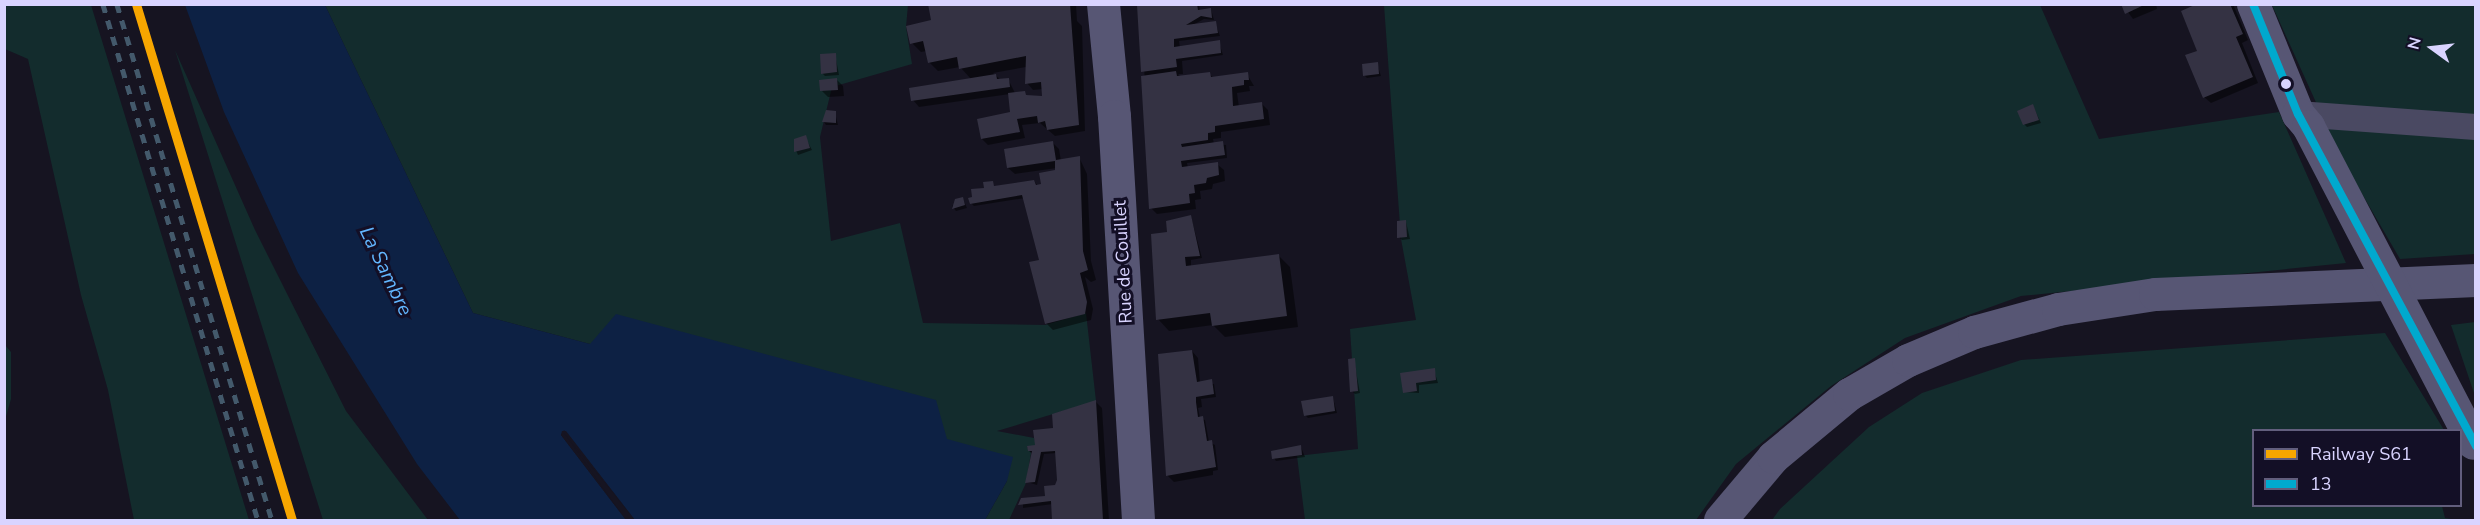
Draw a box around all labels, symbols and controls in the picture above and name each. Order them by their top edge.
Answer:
north arrow [2402,18,2462,78]
text: N [2402,35,2427,52]
unlabelled marker [2280,78,2292,90]
street label: Rue de Couillet [1109,200,1137,324]
water label: La Sambre [354,223,418,319]
legend [2252,429,2462,507]
text: Railway S61 [2310,442,2412,466]
text: 13 [2310,472,2332,496]

